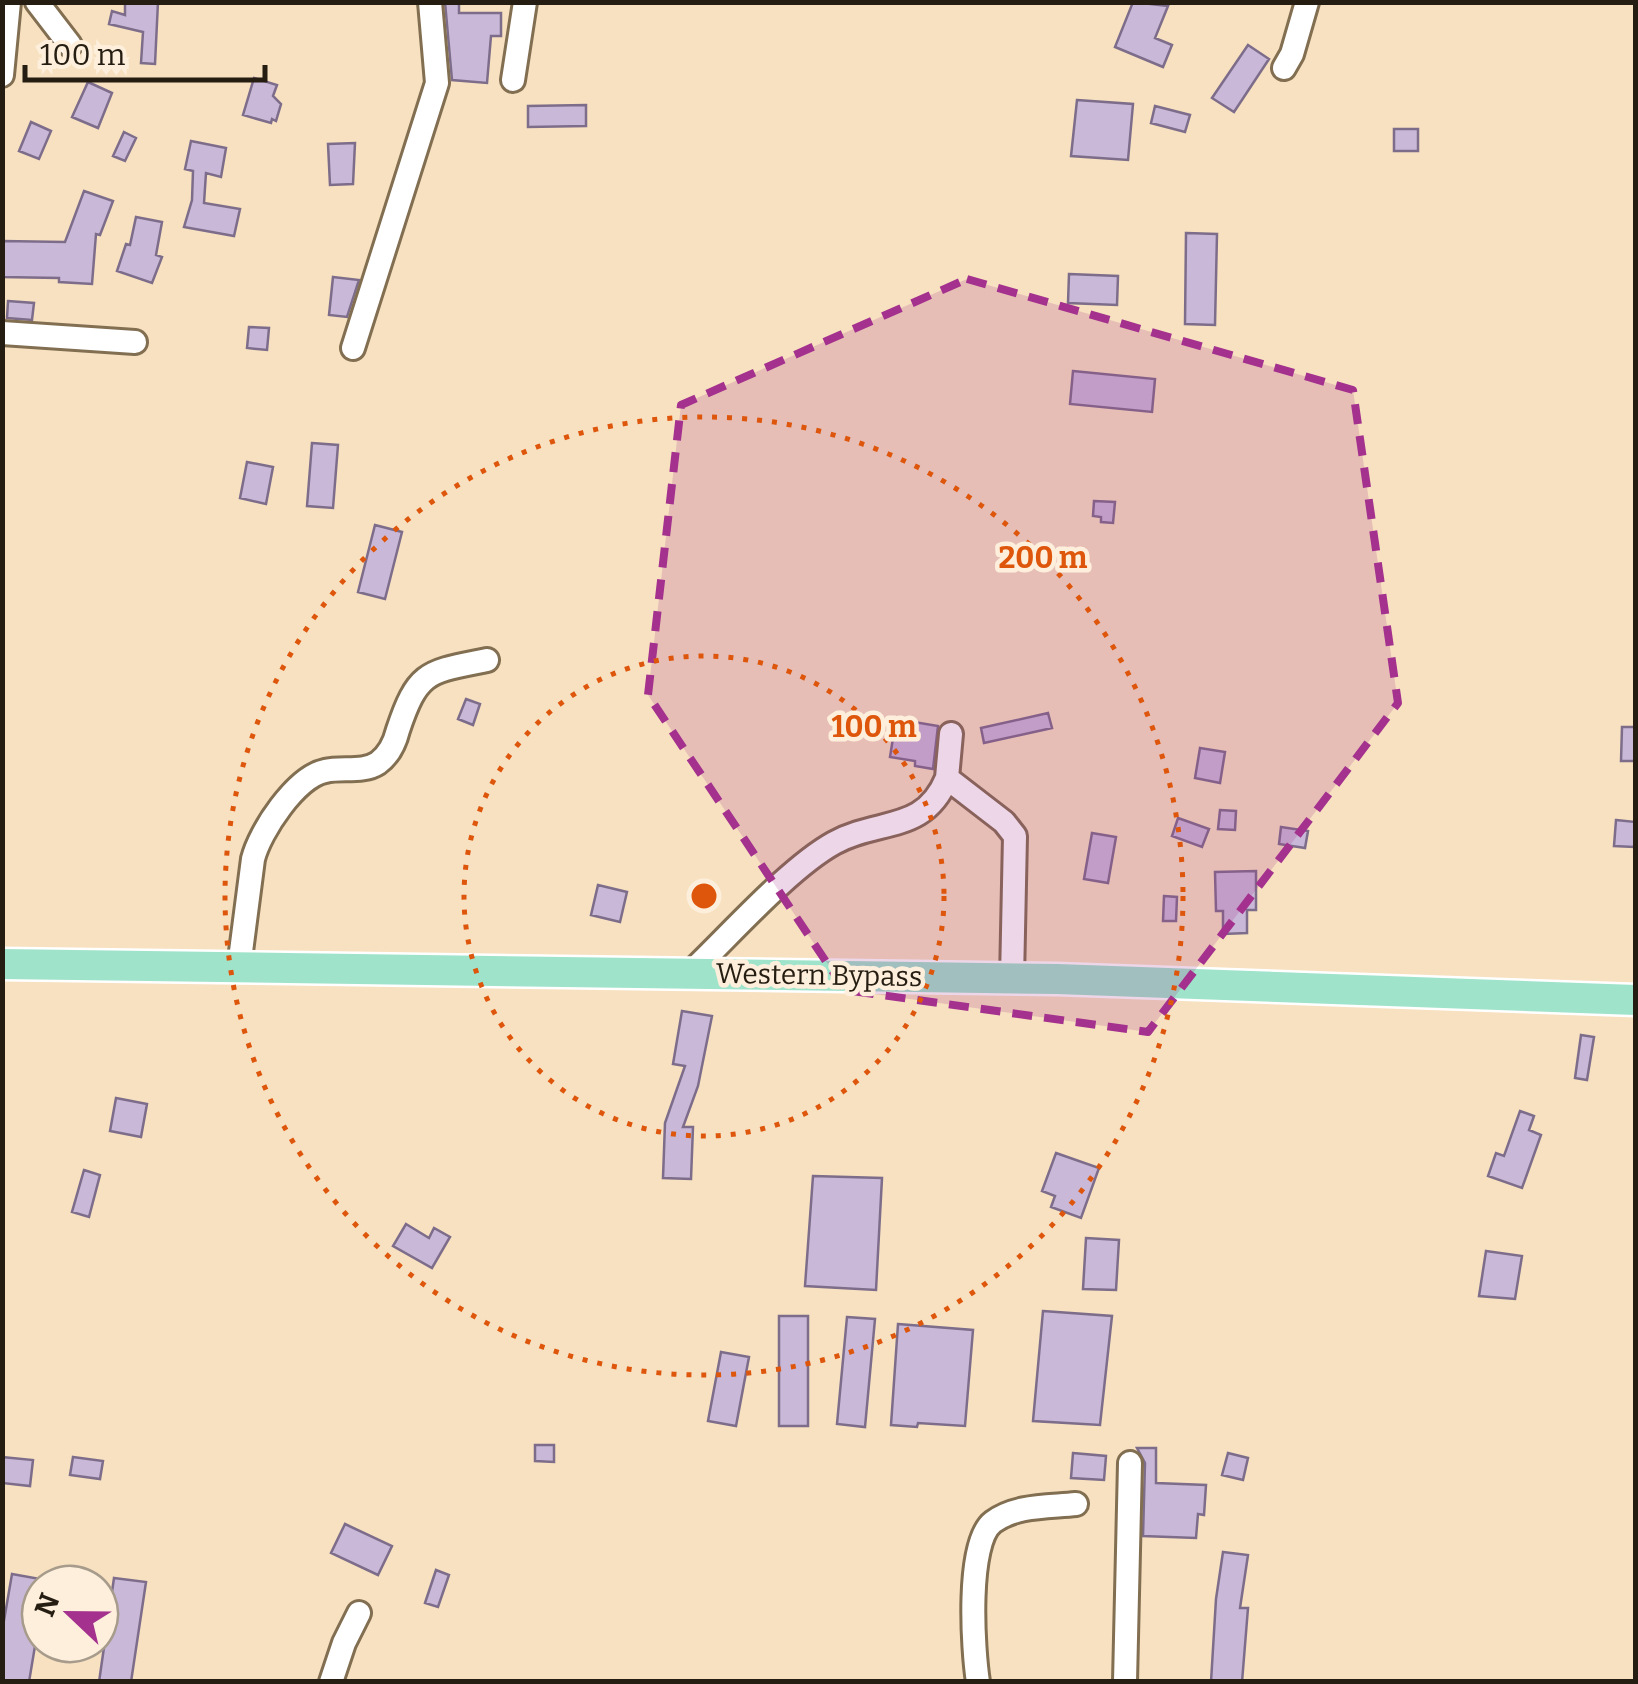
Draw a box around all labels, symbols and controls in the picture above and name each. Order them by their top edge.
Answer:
scale bar [25,20,265,82]
text: 100 m [40,37,126,73]
text: 200 m [998,540,1088,576]
text: 100 m [831,709,917,745]
centre of rings [686,878,722,914]
street label: Western Bypass [716,957,922,993]
north arrow [20,1564,120,1664]
text: N [28,1589,67,1621]

